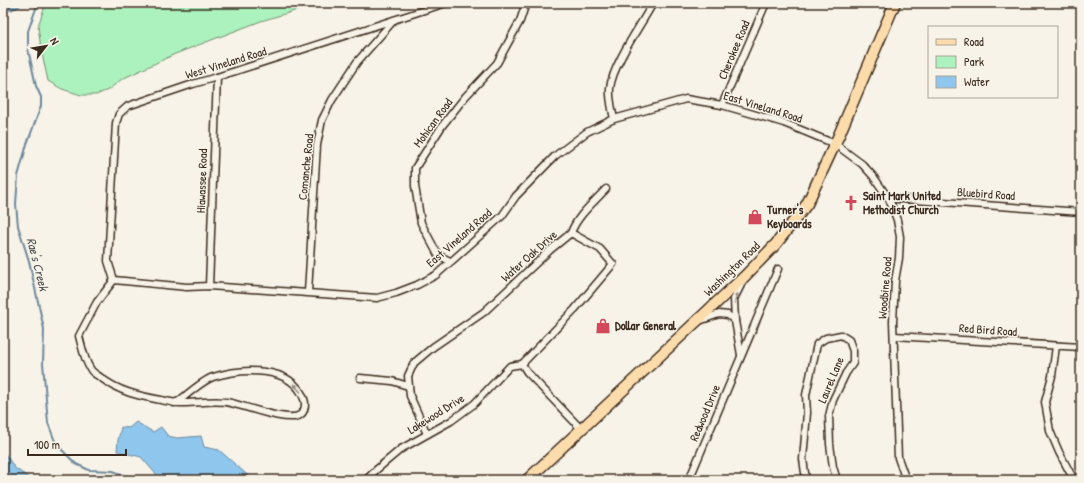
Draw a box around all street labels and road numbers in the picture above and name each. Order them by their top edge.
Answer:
street label: Cherokee Road [713,17,754,82]
street label: West Vineland Road [183,42,269,83]
street label: East Vineland Road [722,86,805,127]
street label: Mohican Road [409,94,456,151]
street label: Comanche Road [294,133,317,201]
street label: Hiawassee Road [192,148,211,214]
street label: Bluebird Road [956,183,1016,204]
street label: East Vineland Road [422,204,495,271]
street label: Water Oak Drive [497,226,561,285]
street label: Washington Road [700,237,764,300]
street label: Woodbine Road [873,256,896,320]
street label: Red Bird Road [958,319,1018,340]
street label: Laurel Lane [813,354,848,406]
street label: Redwood Drive [685,382,724,444]
street label: Lakewood Drive [404,389,468,438]

